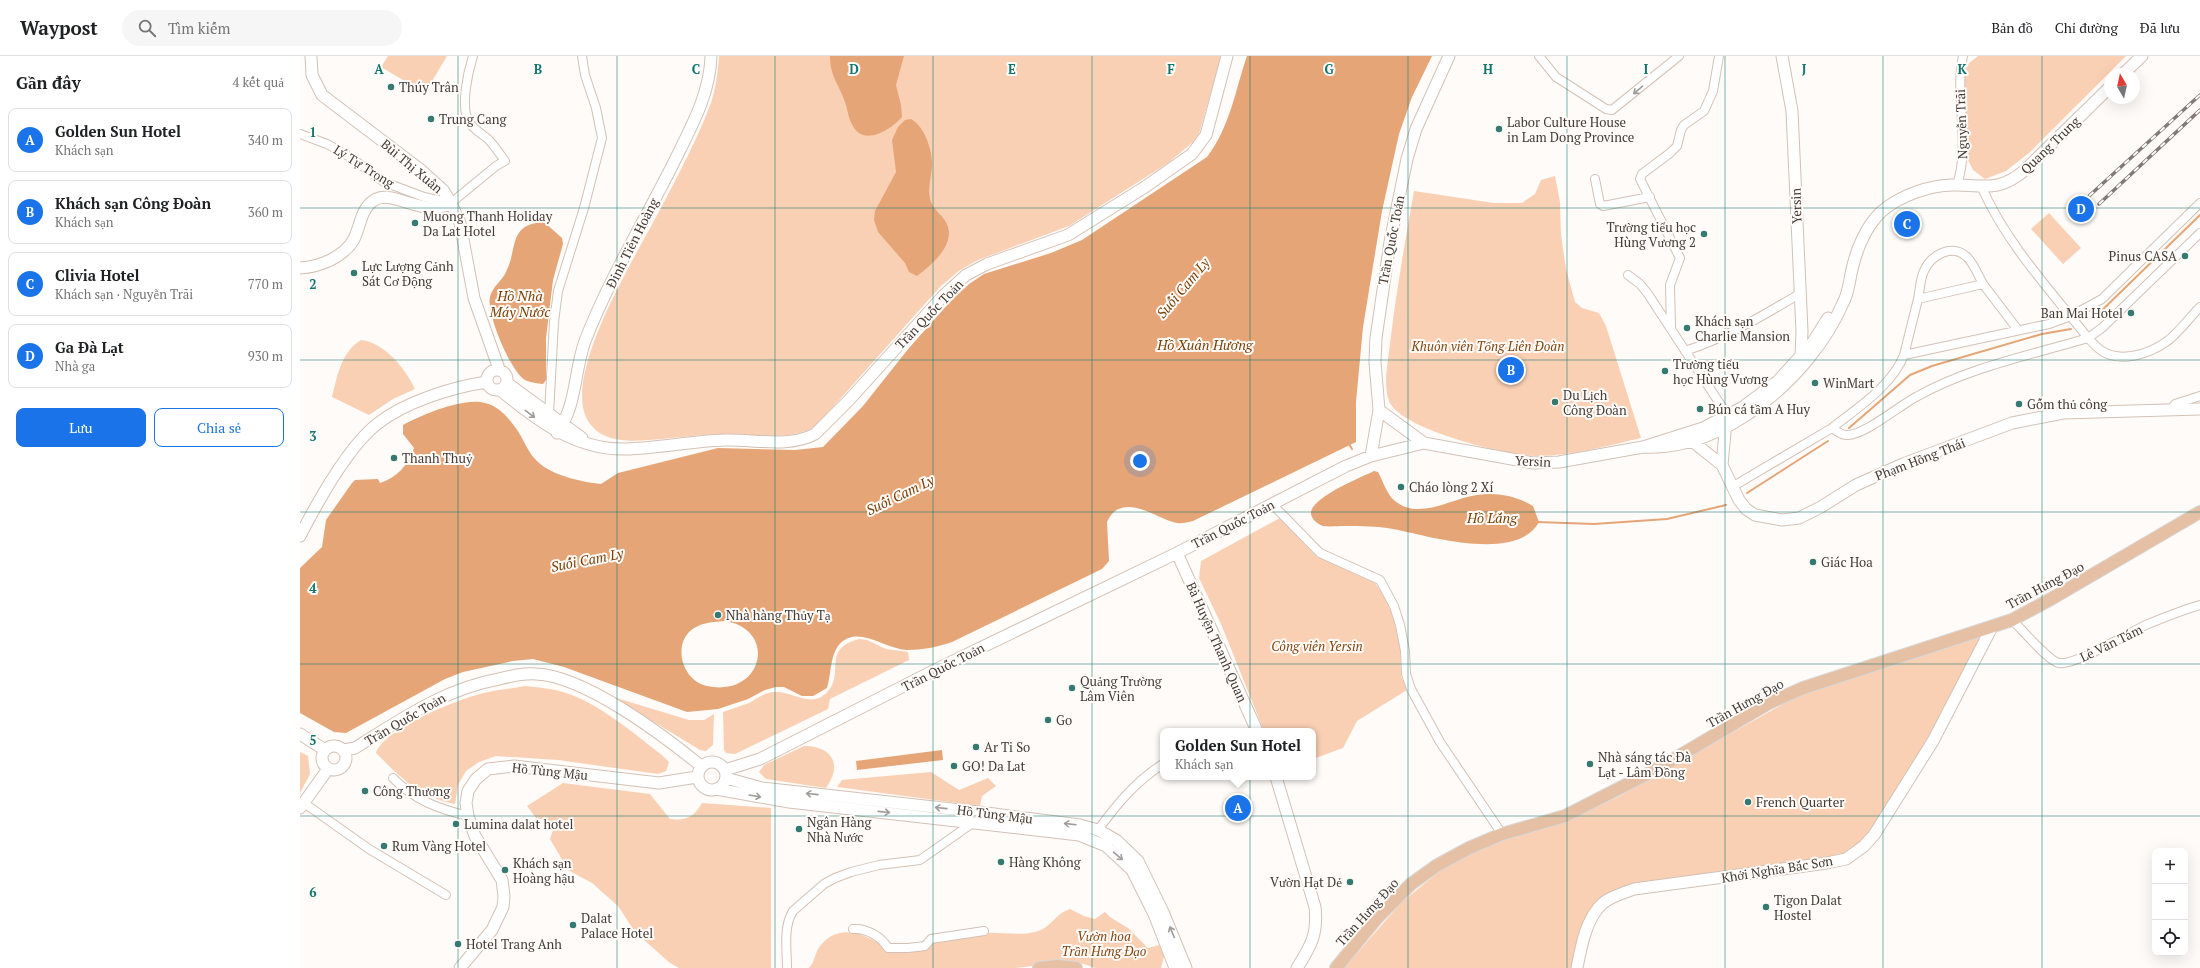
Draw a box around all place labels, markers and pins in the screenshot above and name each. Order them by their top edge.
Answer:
place label: Thúy Trân [399,78,459,96]
marker: Thúy Trân [386,82,396,92]
place label: Trung Cang [439,110,506,128]
place label: Labor Culture House in Lam Dong Province [1507,113,1634,146]
marker: Trung Cang [426,114,436,124]
marker: Labor Culture House in Lam Dong Province [1494,124,1504,134]
pin: D [2068,194,2094,224]
place label: Muong Thanh Holiday Da Lat Hotel [423,207,553,240]
pin: C [1894,209,1920,239]
marker: Muong Thanh Holiday Da Lat Hotel [410,218,420,228]
place label: Trường tiểu học Hùng Vương 2 [1606,218,1696,251]
marker: Trường tiểu học Hùng Vương 2 [1699,229,1709,239]
place label: Pinus CASA [2109,247,2177,265]
marker: Pinus CASA [2180,251,2190,261]
place label: Lực Lượng Cảnh Sát Cơ Động [362,257,454,290]
marker: Lực Lượng Cảnh Sát Cơ Động [349,268,359,278]
place label: Ban Mai Hotel [2041,304,2123,322]
marker: Ban Mai Hotel [2126,308,2136,318]
place label: Khách sạn Charlie Mansion [1695,312,1790,345]
marker: Khách sạn Charlie Mansion [1682,323,1692,333]
pin: B [1498,355,1524,385]
place label: Trường tiểu học Hùng Vương [1673,355,1768,388]
marker: Trường tiểu học Hùng Vương [1660,366,1670,376]
place label: WinMart [1823,374,1875,392]
marker: WinMart [1810,378,1820,388]
place label: Du Lịch Công Đoàn [1563,386,1627,419]
place label: Gốm thủ công [2027,395,2107,413]
marker: Du Lịch Công Đoàn [1550,397,1560,407]
marker: Gốm thủ công [2014,399,2024,409]
place label: Bún cá tầm A Huy [1708,400,1811,418]
marker: Bún cá tầm A Huy [1695,404,1705,414]
place label: Thanh Thuỷ [402,449,473,467]
marker: Thanh Thuỷ [389,453,399,463]
place label: Cháo lòng 2 Xí [1409,478,1494,496]
marker: Cháo lòng 2 Xí [1396,482,1406,492]
place label: Giác Hoa [1821,553,1873,571]
marker: Giác Hoa [1808,557,1818,567]
place label: Nhà hàng Thủy Tạ [726,606,831,624]
marker: Nhà hàng Thủy Tạ [713,610,723,620]
place label: Quảng Trường Lâm Viên [1080,672,1162,705]
marker: Quảng Trường Lâm Viên [1067,683,1077,693]
place label: Go [1056,711,1072,729]
marker: Go [1043,715,1053,725]
place label: Ar Ti So [984,738,1030,756]
marker: Ar Ti So [971,742,981,752]
place label: Nhà sáng tác Đà Lạt - Lâm Đồng [1598,748,1692,781]
place label: GO! Da Lat [962,757,1026,775]
marker: Nhà sáng tác Đà Lạt - Lâm Đồng [1585,759,1595,769]
marker: GO! Da Lat [949,761,959,771]
place label: Công Thương [373,782,450,800]
marker: Công Thương [360,786,370,796]
pin: A [1225,793,1251,823]
place label: French Quarter [1756,793,1844,811]
marker: French Quarter [1743,797,1753,807]
place label: Ngân Hàng Nhà Nước [807,813,872,846]
place label: Lumina dalat hotel [464,815,573,833]
marker: Lumina dalat hotel [451,819,461,829]
marker: Ngân Hàng Nhà Nước [794,824,804,834]
place label: Rum Vàng Hotel [392,837,486,855]
marker: Rum Vàng Hotel [379,841,389,851]
place label: Hàng Không [1009,853,1081,871]
place label: Khách sạn Hoàng hậu [513,854,575,887]
marker: Hàng Không [996,857,1006,867]
marker: Khách sạn Hoàng hậu [500,865,510,875]
place label: Vườn Hạt Dẻ [1270,873,1342,891]
marker: Vườn Hạt Dẻ [1345,877,1355,887]
place label: Tigon Dalat Hostel [1774,891,1842,924]
marker: Tigon Dalat Hostel [1761,902,1771,912]
place label: Dalat Palace Hotel [581,909,653,942]
marker: Dalat Palace Hotel [568,920,578,930]
place label: Hotel Trang Anh [466,935,562,953]
marker: Hotel Trang Anh [453,939,463,949]

